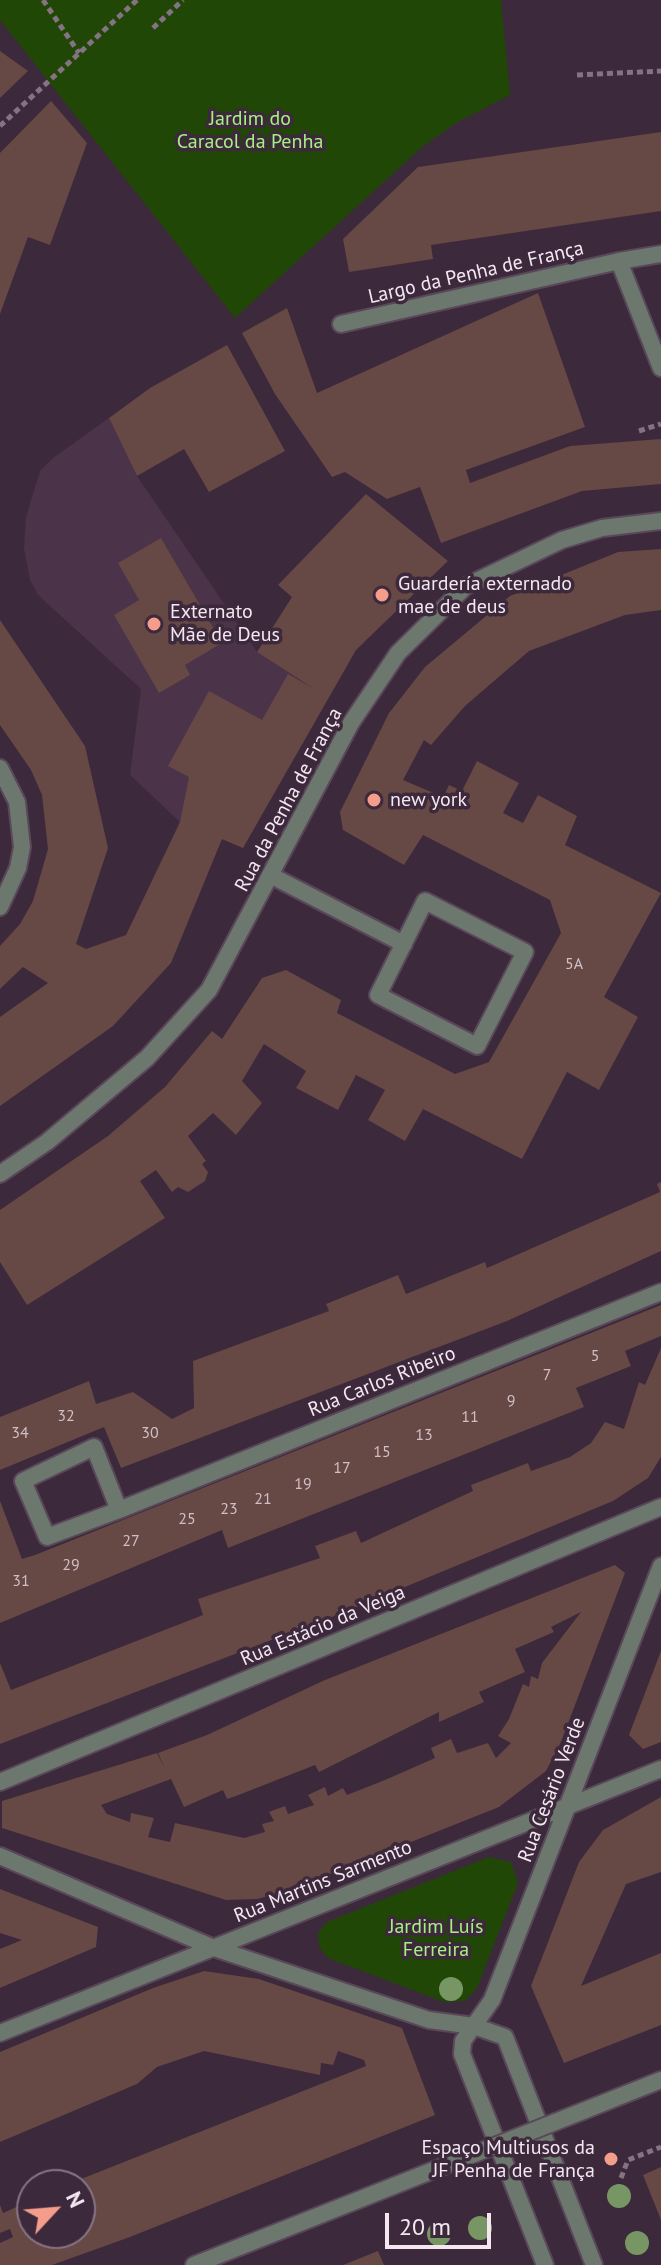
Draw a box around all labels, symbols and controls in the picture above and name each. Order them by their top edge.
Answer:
park label: Jardim do Caracol da Penha [177,107,323,154]
street label: Largo da Penha de França [366,237,586,309]
place label: Guardería externado mae de deus [398,572,572,619]
marker: Guardería externado mae de deus [373,586,391,604]
place label: Externato Mãe de Deus [170,600,280,647]
marker: Externato Mãe de Deus [145,615,163,633]
street label: Rua da Penha de França [230,704,348,896]
place label: new york [390,788,467,812]
marker: new york [365,791,383,809]
house number: 5A [565,954,583,974]
street label: Rua Carlos Ribeiro [305,1341,459,1423]
house number: 5 [591,1346,599,1366]
house number: 7 [543,1365,551,1385]
house number: 9 [507,1391,515,1411]
house number: 32 [57,1406,75,1426]
house number: 11 [461,1407,479,1427]
house number: 34 [11,1423,29,1443]
house number: 30 [141,1423,159,1443]
house number: 13 [415,1425,433,1445]
house number: 15 [373,1442,391,1462]
house number: 17 [333,1458,351,1478]
house number: 19 [294,1474,312,1494]
house number: 21 [254,1489,272,1509]
house number: 23 [220,1499,238,1519]
house number: 25 [178,1509,196,1529]
house number: 27 [122,1531,140,1551]
house number: 29 [62,1555,80,1575]
house number: 31 [12,1571,30,1591]
street label: Rua Estácio da Veiga [237,1580,409,1672]
street label: Rua Cesário Verde [513,1714,591,1866]
street label: Rua Martins Sarmento [231,1835,415,1929]
park label: Jardim Luís Ferreira [389,1915,483,1962]
place label: Espaço Multiusos da JF Penha de França [422,2136,595,2183]
marker: Espaço Multiusos da JF Penha de França [602,2150,620,2168]
north arrow [16,2169,96,2249]
text: N [60,2187,92,2212]
scale bar [389,2197,495,2247]
text: 20 m [399,2211,451,2242]

